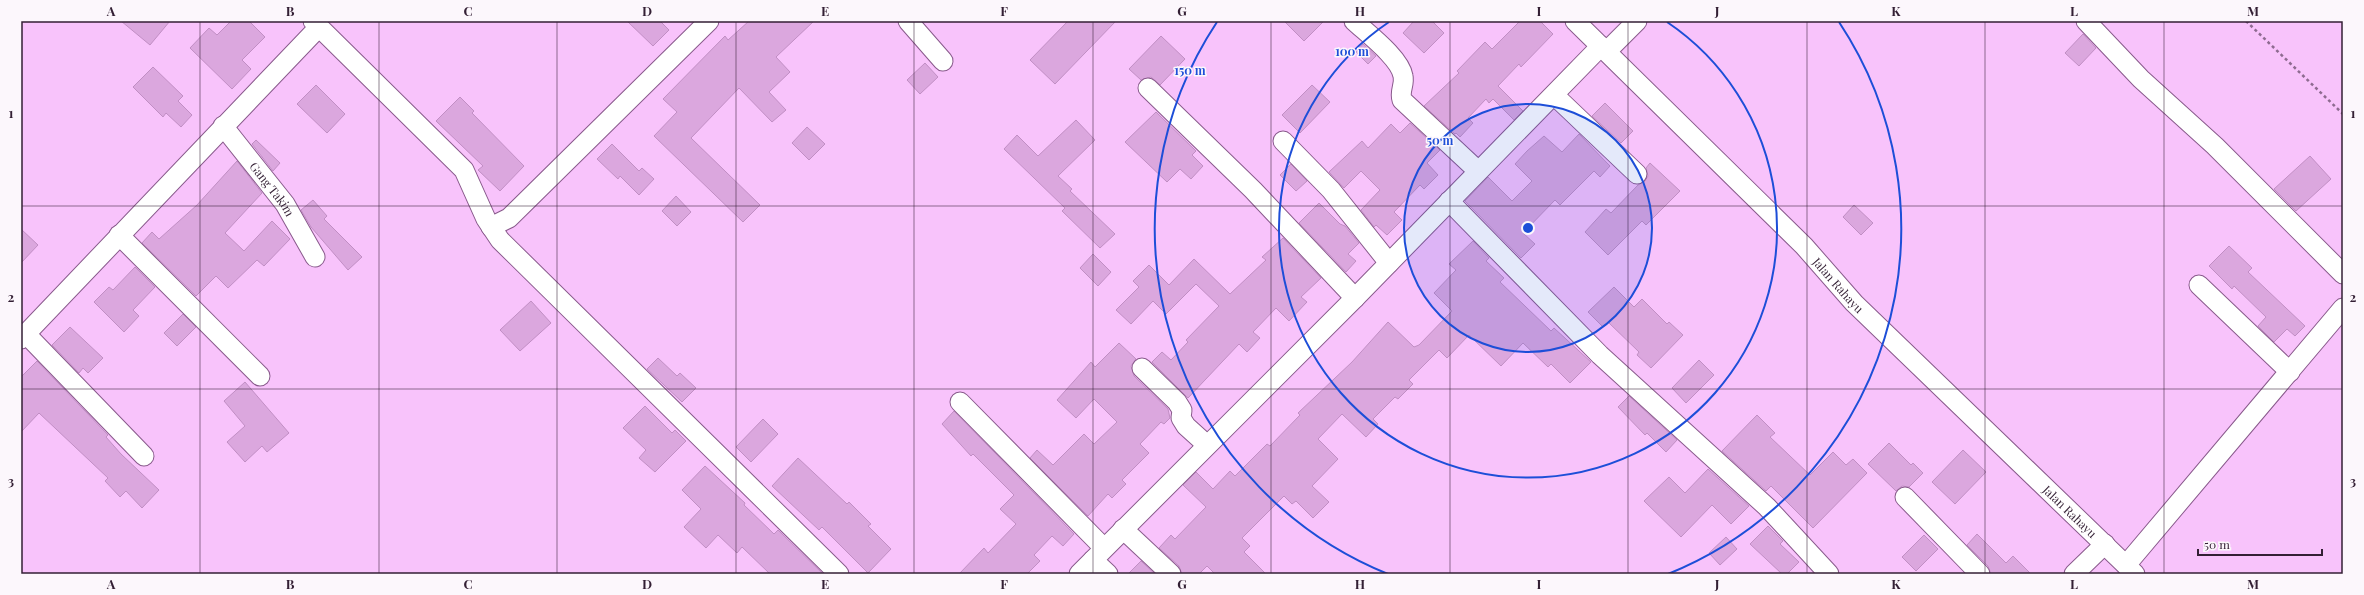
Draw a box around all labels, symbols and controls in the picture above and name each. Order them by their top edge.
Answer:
text: A [106,2,116,19]
text: B [286,2,295,19]
text: C [463,2,473,19]
text: D [642,2,652,19]
text: E [821,2,829,19]
text: F [1000,2,1008,19]
text: G [1177,2,1187,19]
text: H [1355,2,1365,19]
text: I [1537,2,1542,19]
text: J [1714,2,1720,19]
text: K [1891,2,1901,19]
text: L [2070,2,2078,19]
text: M [2247,2,2259,19]
text: 100 m [1335,43,1369,59]
text: 150 m [1174,62,1206,78]
text: 1 [9,104,14,121]
text: 1 [2351,104,2356,121]
text: 50 m [1427,132,1454,148]
street label: Gang Takim [246,158,298,219]
centre of rings [1521,221,1535,235]
street label: Jalan Rahayu [1809,253,1867,316]
text: 2 [8,288,15,305]
text: 2 [2350,288,2357,305]
text: 3 [8,472,14,489]
text: 3 [2350,472,2356,489]
street label: Jalan Rahayu [2039,481,2100,541]
scale bar [2198,531,2322,557]
text: 50 m [2204,536,2230,552]
text: A [106,575,116,592]
text: B [286,575,295,592]
text: C [463,575,473,592]
text: D [642,575,652,592]
text: E [821,575,829,592]
text: F [1000,575,1008,592]
text: G [1177,575,1187,592]
text: H [1355,575,1365,592]
text: I [1537,575,1542,592]
text: J [1714,575,1720,592]
text: K [1891,575,1901,592]
text: L [2070,575,2078,592]
text: M [2247,575,2259,592]

